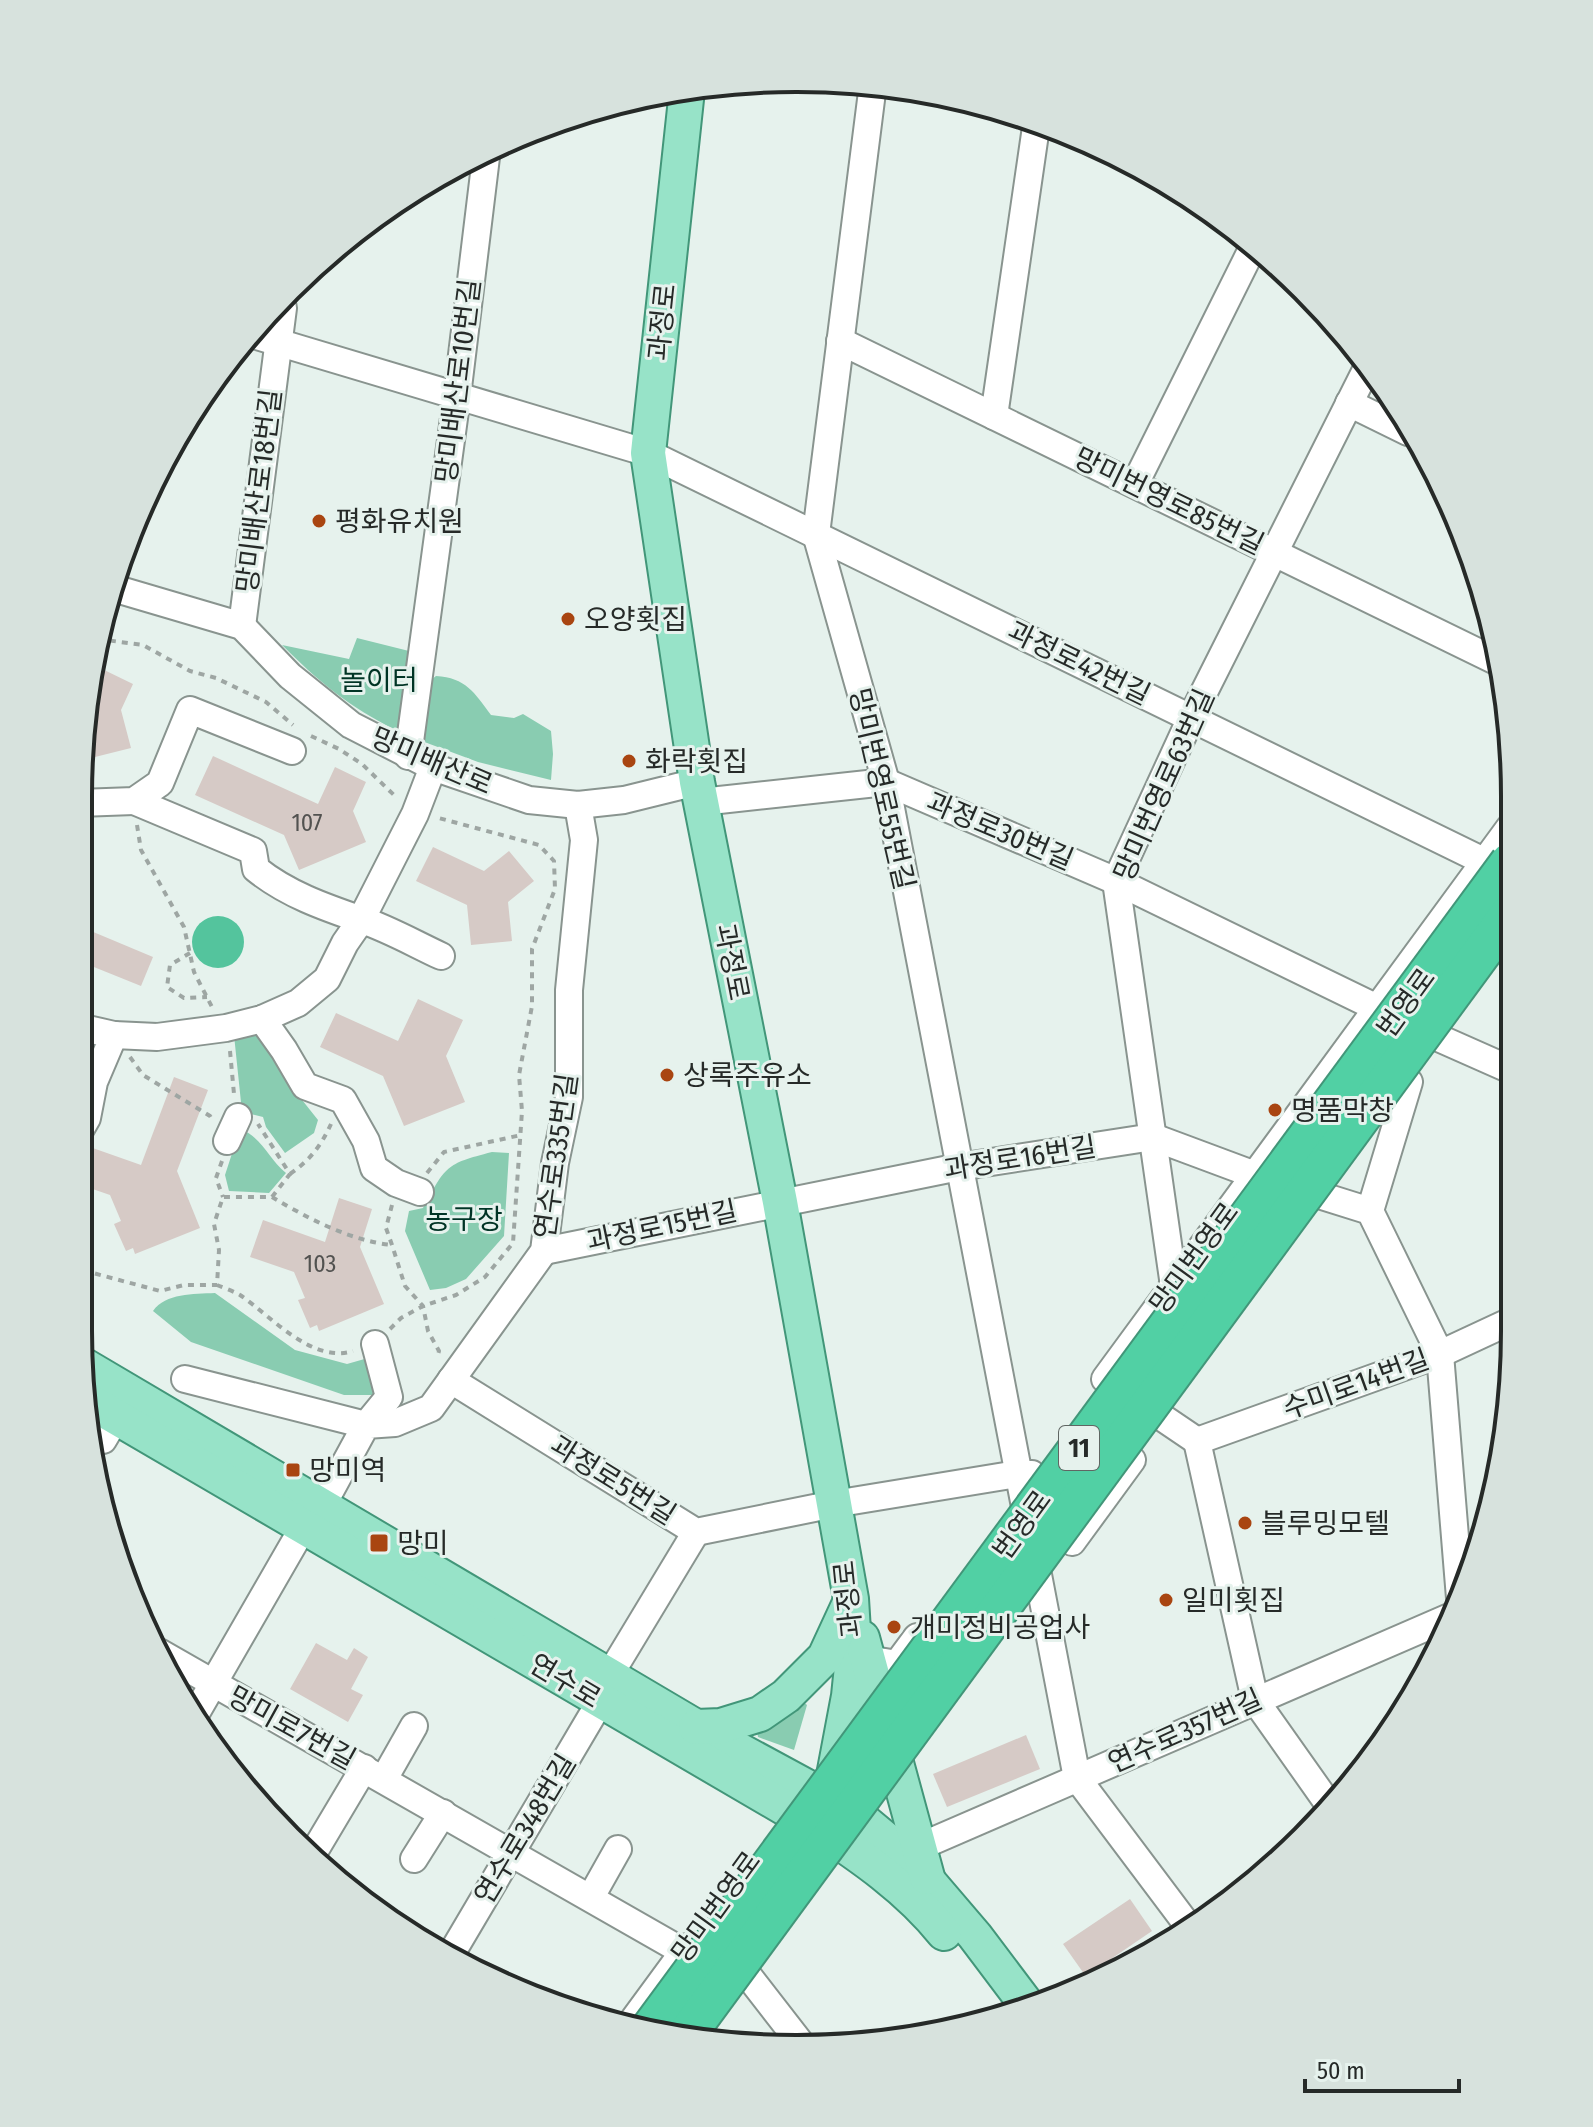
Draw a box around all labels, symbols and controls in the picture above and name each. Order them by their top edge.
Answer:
street label: 망미배산로10번길 [429,277,487,485]
street label: 과정로 [642,282,682,362]
street label: 망미배산로18번길 [230,387,288,595]
street label: 망미번영로85번길 [1069,441,1269,561]
place label: 평화유치원 [335,505,464,538]
marker: 평화유치원 [310,512,328,530]
place label: 오양횟집 [584,603,687,636]
marker: 오양횟집 [559,610,577,628]
street label: 과정로42번길 [1002,614,1156,712]
park label: 놀이터 [340,664,418,697]
street label: 망미번영로63번길 [1107,684,1221,886]
street label: 망미번영로55번길 [843,685,921,893]
street label: 망미배산로 [366,721,498,801]
place label: 화락횟집 [645,745,748,778]
marker: 화락횟집 [620,752,638,770]
street label: 과정로30번길 [922,785,1078,877]
house number: 107 [291,809,323,837]
street label: 과정로 [708,921,756,1003]
street label: 번영로 [1370,962,1442,1044]
place label: 상록주유소 [683,1059,812,1092]
marker: 상록주유소 [658,1066,676,1084]
street label: 연수로335번길 [528,1071,584,1241]
place label: 명품막창 [1291,1094,1394,1127]
marker: 명품막창 [1266,1101,1284,1119]
street label: 과정로16번길 [942,1130,1098,1186]
street label: 과정로15번길 [584,1194,740,1258]
street label: 망미번영로 [1143,1196,1245,1320]
park label: 농구장 [425,1203,503,1236]
house number: 103 [304,1250,336,1278]
street label: 수미로14번길 [1278,1342,1434,1426]
road number: 11 [1059,1426,1099,1470]
street label: 과정로5번길 [544,1428,682,1532]
place label: 망미역 [309,1454,386,1487]
marker: 망미역 [284,1461,302,1479]
street label: 번영로 [986,1484,1058,1566]
place label: 블루밍모텔 [1261,1507,1390,1540]
marker: 블루밍모텔 [1236,1514,1254,1532]
place label: 망미 [397,1527,449,1560]
marker: 망미 [368,1532,390,1554]
street label: 과정로 [828,1559,868,1639]
place label: 일미횟집 [1182,1584,1285,1617]
marker: 일미횟집 [1157,1591,1175,1609]
place label: 개미정비공업사 [910,1611,1090,1644]
marker: 개미정비공업사 [885,1618,903,1636]
street label: 연수로 [523,1647,607,1715]
street label: 망미로7번길 [223,1680,361,1776]
street label: 연수로357번길 [1103,1682,1267,1780]
street label: 연수로348번길 [467,1748,583,1910]
street label: 망미번영로 [665,1845,767,1969]
scale bar [1305,2043,1459,2093]
text: 50 m [1317,2057,1365,2085]

